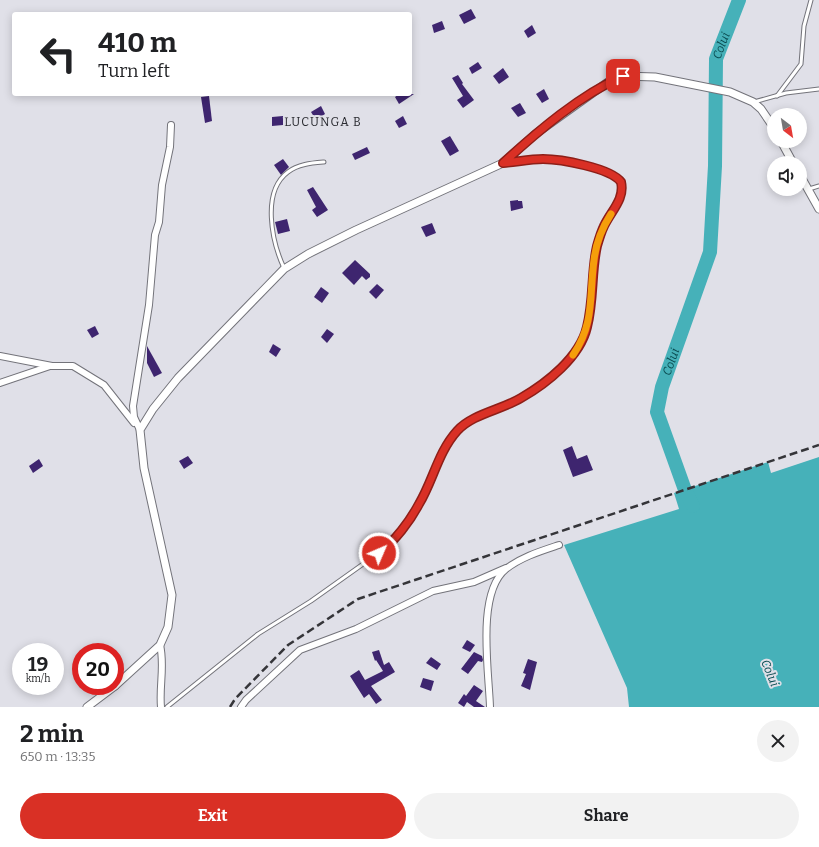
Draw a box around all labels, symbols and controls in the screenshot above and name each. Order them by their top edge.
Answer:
text: 410 m [98,26,177,59]
icon: left [32,28,84,80]
water label: Colui [710,30,733,61]
pin [606,59,640,93]
text: Turn left [98,60,170,82]
icon: arrive [612,65,634,87]
north arrow [767,108,807,148]
map controls [767,108,807,196]
district label: LUCUNGA B [284,115,362,129]
button: sound [767,156,807,196]
water label: Colui [660,346,682,377]
position arrow [358,532,400,574]
speed limit sign: 20 [72,643,124,695]
text: 19 [28,652,48,676]
water label: Colui [758,658,782,689]
text: km/h [26,673,50,685]
text: 2 min [20,720,84,748]
button: close [757,720,799,762]
text: 650 m · 13:35 [20,749,95,764]
button: Exit [20,793,406,839]
button: Share [414,793,799,839]

